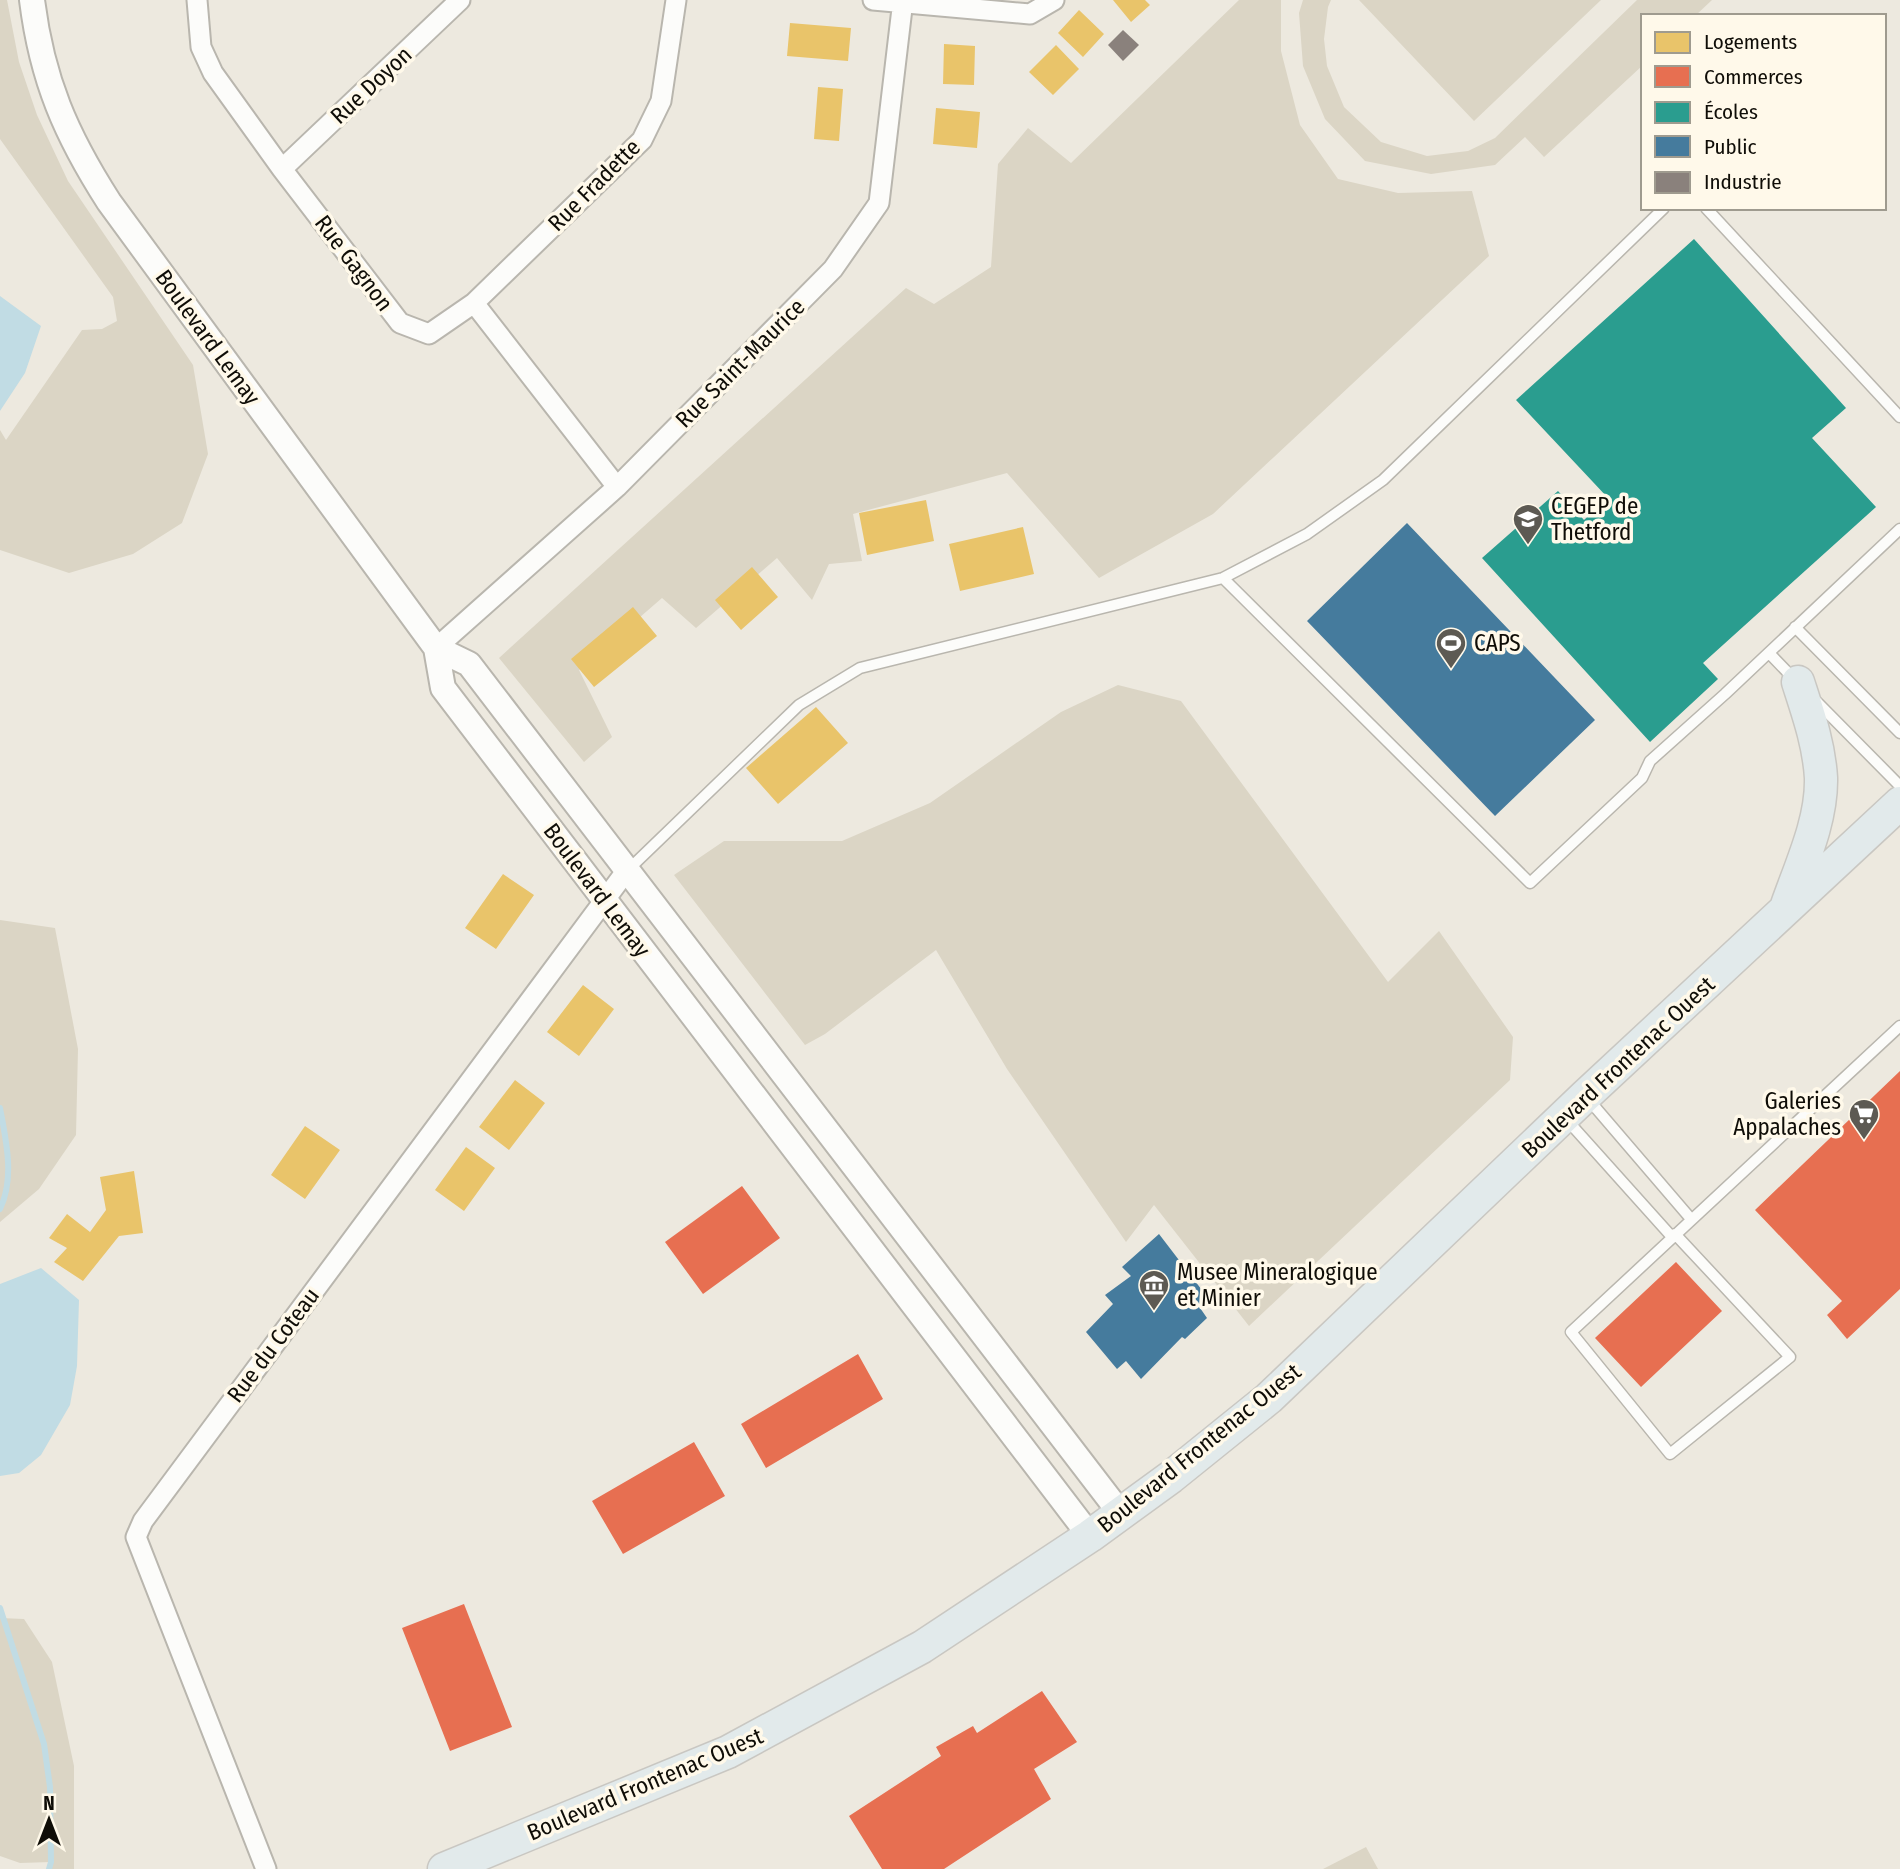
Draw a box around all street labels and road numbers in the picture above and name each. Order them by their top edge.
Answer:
street label: Rue Doyon [324,40,418,130]
street label: Rue Fradette [542,133,646,237]
street label: Rue Gagnon [309,210,399,316]
street label: Boulevard Lemay [150,264,267,411]
street label: Rue Saint-Maurice [670,293,810,433]
street label: Boulevard Lemay [538,818,657,963]
street label: Boulevard Frontenac Ouest [1516,970,1721,1164]
street label: Rue du Coteau [221,1282,325,1408]
street label: Boulevard Frontenac Ouest [1092,1357,1307,1539]
street label: Boulevard Frontenac Ouest [523,1721,768,1846]

